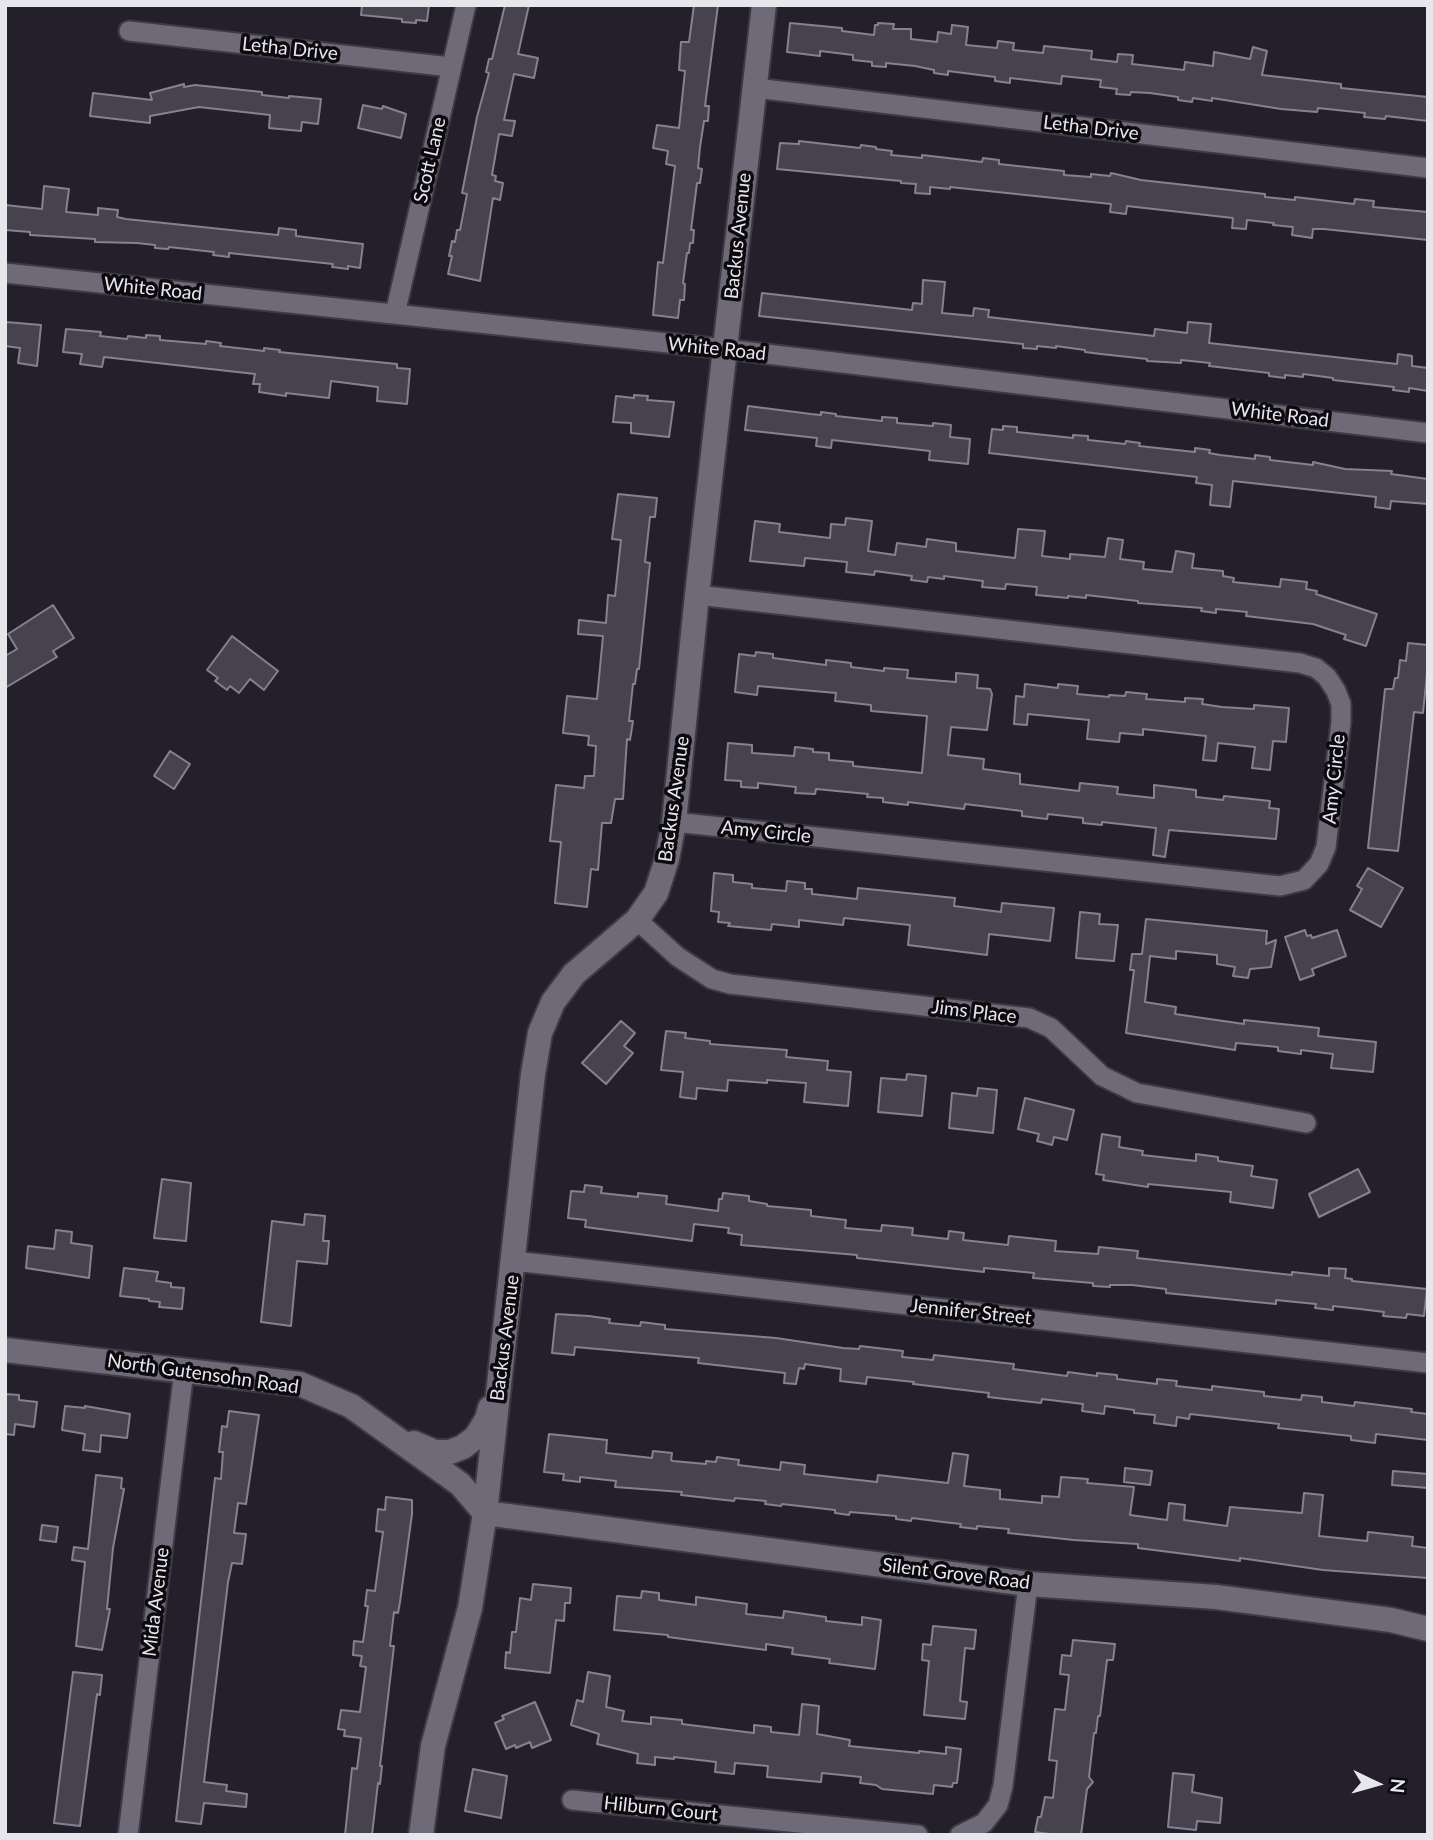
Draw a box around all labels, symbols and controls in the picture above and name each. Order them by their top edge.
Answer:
street label: Letha Drive [241,33,339,65]
street label: Letha Drive [1042,111,1140,145]
street label: Scott Lane [409,115,451,205]
street label: Backus Avenue [720,172,756,300]
street label: White Road [103,273,203,305]
street label: White Road [667,333,767,365]
street label: White Road [1230,398,1330,432]
street label: Amy Circle [1318,733,1350,825]
street label: Backus Avenue [654,735,694,863]
street label: Amy Circle [720,816,812,848]
street label: Jims Place [930,995,1018,1029]
street label: Backus Avenue [486,1274,524,1402]
street label: Jennifer Street [909,1294,1033,1330]
street label: North Gutensohn Road [106,1349,300,1399]
street label: Mida Avenue [138,1546,174,1658]
street label: Silent Grove Road [881,1554,1031,1594]
north arrow [1342,1749,1412,1819]
text: N [1386,1778,1411,1794]
street label: Hilburn Court [603,1792,719,1826]

